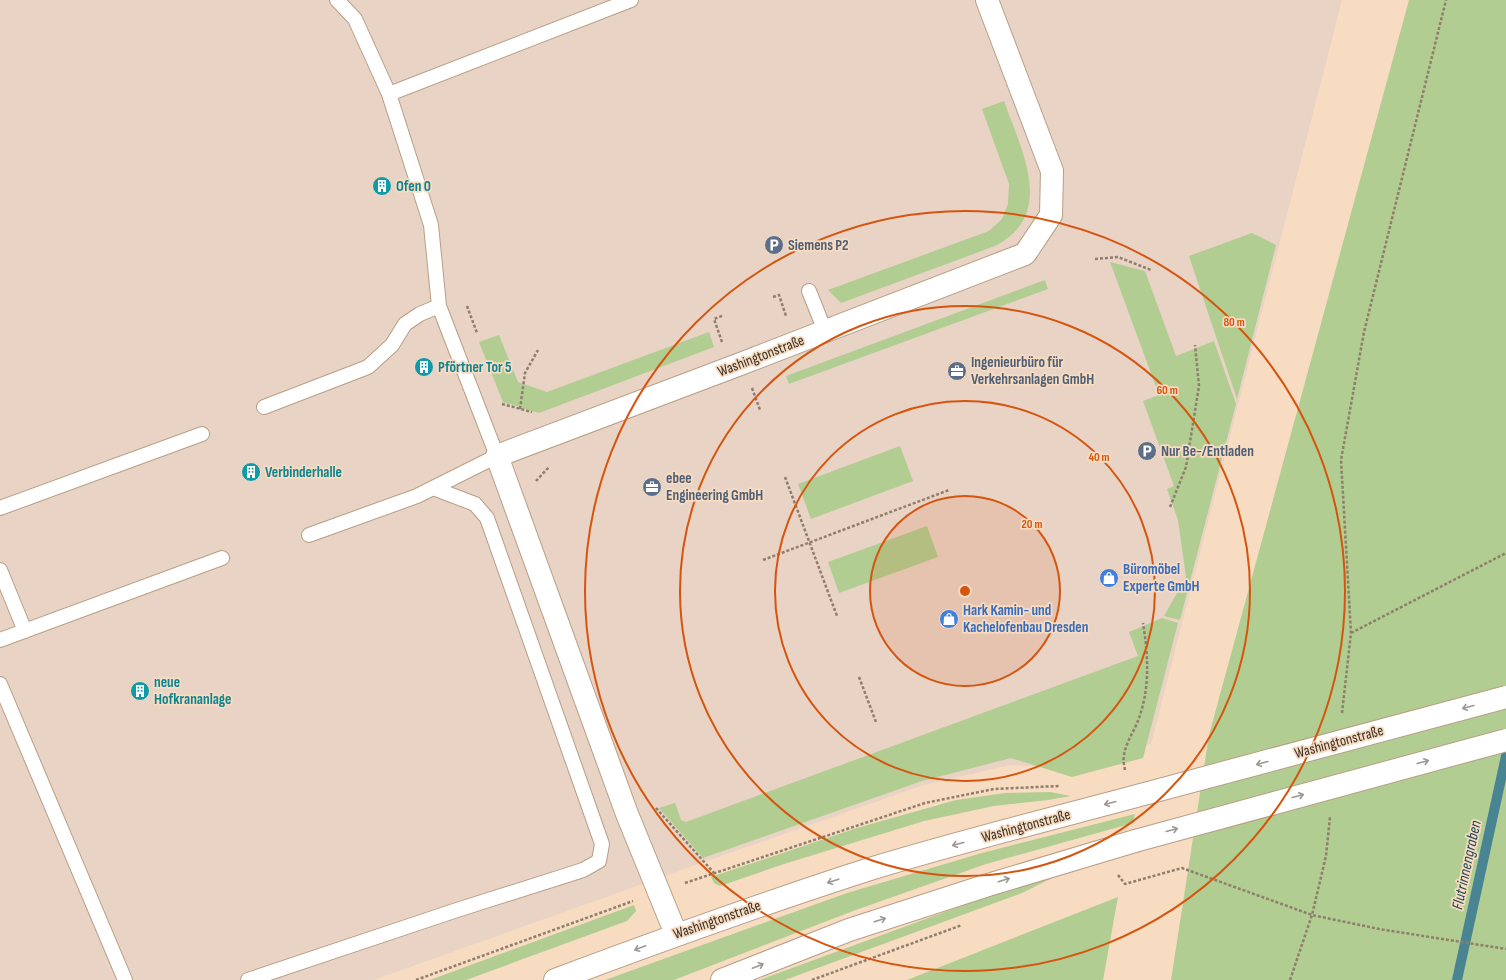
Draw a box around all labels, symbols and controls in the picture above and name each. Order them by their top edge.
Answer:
building icon: Ofen 0 [371,175,393,197]
place label: Ofen 0 [396,177,431,196]
parking icon: Siemens P2 [763,234,785,256]
place label: Siemens P2 [788,236,849,255]
text: 80 m [1223,315,1245,330]
street label: Washingtonstraße [715,331,807,381]
place label: Ingenieurbüro für Verkehrsanlagen GmbH [971,353,1094,389]
building icon: Pförtner Tor 5 [413,356,435,378]
place label: Pförtner Tor 5 [438,358,512,377]
office icon: Ingenieurbüro für Verkehrsanlagen GmbH [946,360,968,382]
text: 60 m [1156,383,1178,398]
parking icon: Nur Be-/Entladen [1136,440,1158,462]
place label: Nur Be-/Entladen [1161,442,1254,461]
text: 40 m [1088,450,1110,465]
building icon: Verbinderhalle [240,461,262,483]
place label: Verbinderhalle [265,463,342,482]
place label: ebee Engineering GmbH [666,469,763,505]
office icon: ebee Engineering GmbH [641,476,663,498]
text: 20 m [1022,517,1042,532]
place label: Büromöbel Experte GmbH [1123,560,1199,596]
shop icon: Büromöbel Experte GmbH [1098,567,1120,589]
centre of rings [958,584,972,598]
place label: Hark Kamin- und Kachelofenbau Dresden [963,601,1088,637]
shop icon: Hark Kamin- und Kachelofenbau Dresden [938,608,960,630]
place label: neue Hofkrananlage [154,673,231,709]
building icon: neue Hofkrananlage [129,680,151,702]
one-way arrow [1462,704,1475,712]
street label: Washingtonstraße [1292,721,1386,763]
one-way arrow [1417,758,1430,765]
one-way arrow [1255,759,1268,767]
one-way arrow [1291,792,1304,799]
one-way arrow [1104,800,1117,807]
street label: Washingtonstraße [979,805,1073,847]
water label: Flutrinnengraben [1448,818,1486,911]
one-way arrow [1166,826,1179,833]
one-way arrow [951,841,964,848]
one-way arrow [997,876,1010,883]
one-way arrow [827,878,839,886]
street label: Washingtonstraße [671,896,763,944]
one-way arrow [873,916,886,923]
one-way arrow [633,945,646,952]
one-way arrow [752,961,764,969]

